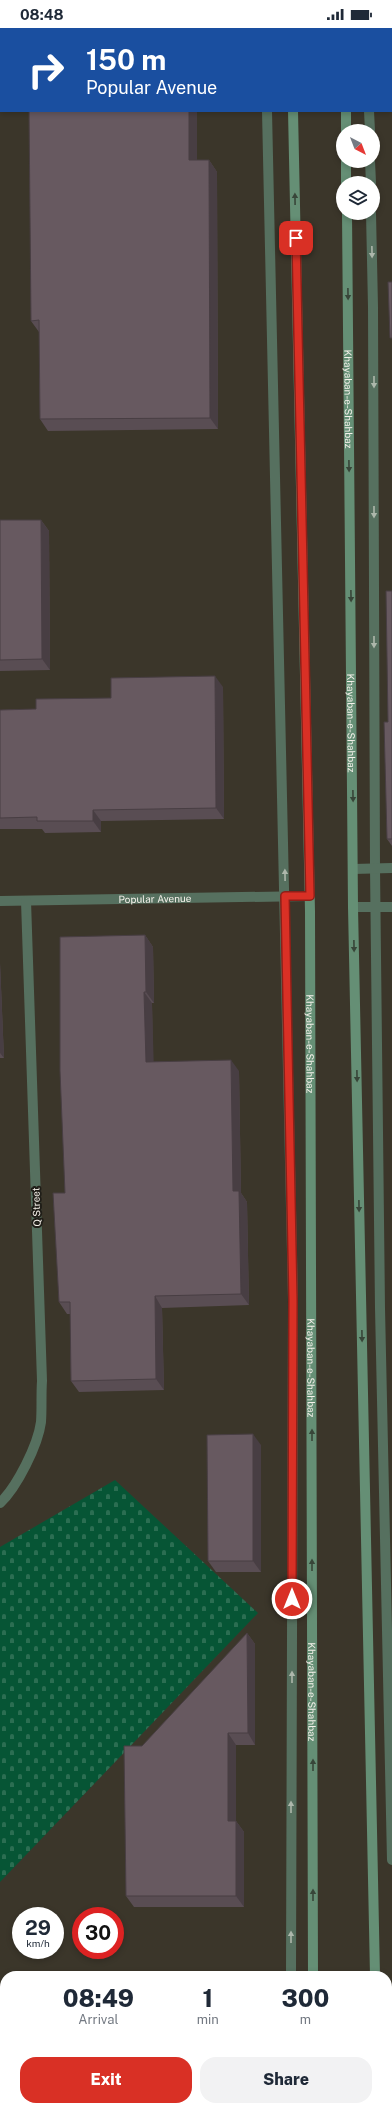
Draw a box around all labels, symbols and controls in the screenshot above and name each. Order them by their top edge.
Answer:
text: 08:48 [20,6,64,23]
text: 150 m [86,43,166,76]
icon: right [20,44,72,96]
text: Popular Avenue [86,77,217,98]
north arrow [336,124,380,168]
map controls [336,124,380,220]
button: layers [336,176,380,220]
one-way arrow [292,192,298,205]
pin [279,221,313,255]
icon: arrive [285,227,307,249]
one-way arrow [369,246,375,259]
one-way arrow [344,288,351,300]
street label: Khayaban-e-Shahbaz [342,349,355,449]
one-way arrow [371,376,377,389]
one-way arrow [346,460,352,473]
one-way arrow [371,506,377,519]
one-way arrow [348,590,354,603]
one-way arrow [371,636,377,649]
street label: Khayaban-e-Shahbaz [345,673,358,773]
one-way arrow [350,790,356,803]
one-way arrow [282,868,288,881]
street label: Popular Avenue [118,892,192,905]
one-way arrow [351,940,357,953]
street label: Khayaban-e-Shahbaz [304,994,317,1094]
one-way arrow [353,1070,360,1082]
street label: Q Street [29,1187,43,1227]
one-way arrow [356,1200,362,1213]
street label: Khayaban-e-Shahbaz [305,1318,317,1418]
one-way arrow [359,1330,365,1343]
one-way arrow [309,1428,315,1441]
one-way arrow [309,1558,315,1571]
position arrow [271,1578,313,1620]
street label: Khayaban-e-Shahbaz [306,1642,318,1742]
one-way arrow [289,1670,295,1683]
one-way arrow [310,1758,316,1771]
one-way arrow [288,1800,294,1813]
one-way arrow [310,1888,316,1901]
speed limit sign: 30 [72,1907,124,1959]
text: 29 [25,1916,51,1940]
one-way arrow [288,1930,294,1943]
text: km/h [26,1937,50,1949]
text: 08:49 [63,1984,134,2012]
text: 1 [202,1984,213,2012]
text: 300 [281,1984,329,2012]
text: Arrival [78,2012,118,2027]
text: min [197,2012,219,2027]
text: m [300,2012,311,2027]
button: Exit [20,2057,192,2103]
button: Share [200,2057,372,2103]

